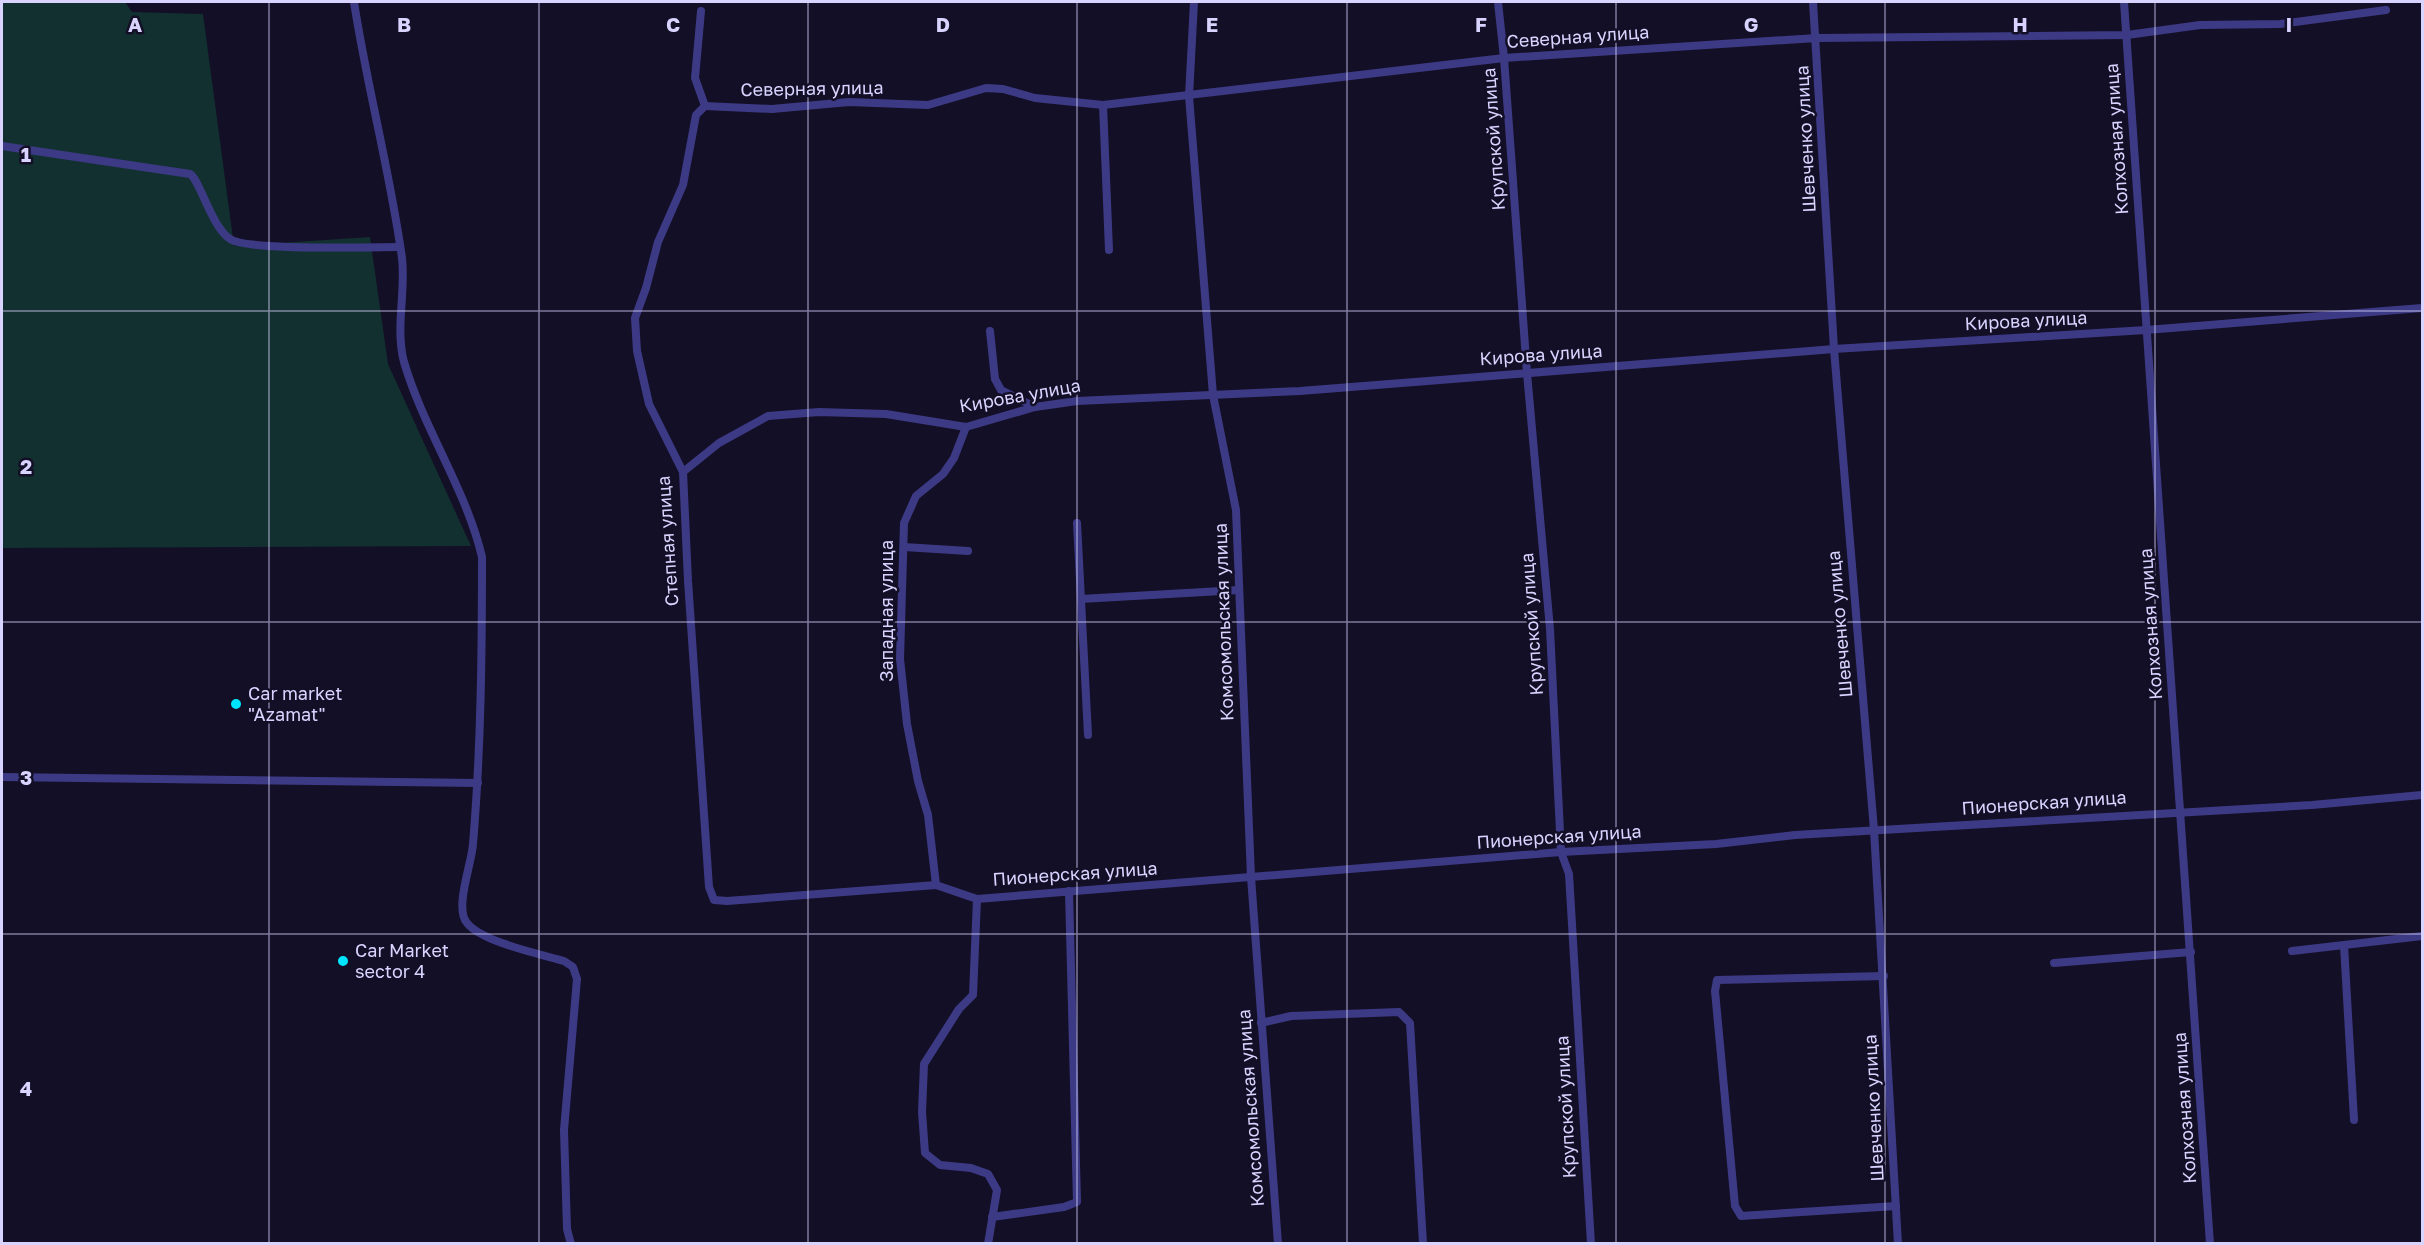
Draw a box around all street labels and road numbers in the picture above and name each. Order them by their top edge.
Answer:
street label: Северная улица [1506,20,1650,52]
street label: Колхозная улица [2100,63,2132,216]
street label: Шевченко улица [1790,65,1820,213]
street label: Крупской улица [1477,67,1509,211]
street label: Северная улица [740,76,884,100]
street label: Кирова улица [1964,306,2088,334]
street label: Кирова улица [1479,339,1603,369]
street label: Кирова улица [957,374,1082,417]
street label: Степная улица [651,475,683,607]
street label: Комсомольская улица [1209,523,1237,721]
street label: Западная улица [875,540,897,682]
street label: Колхозная улица [2134,548,2166,701]
street label: Шевченко улица [1822,550,1856,699]
street label: Крупской улица [1515,552,1547,696]
street label: Пионерская улица [1961,785,2127,819]
street label: Пионерская улица [1476,819,1642,853]
street label: Пионерская улица [992,856,1158,890]
street label: Комсомольская улица [1232,1009,1268,1208]
street label: Колхозная улица [2168,1032,2200,1185]
street label: Шевченко улица [1858,1034,1888,1182]
street label: Крупской улица [1550,1035,1580,1179]

